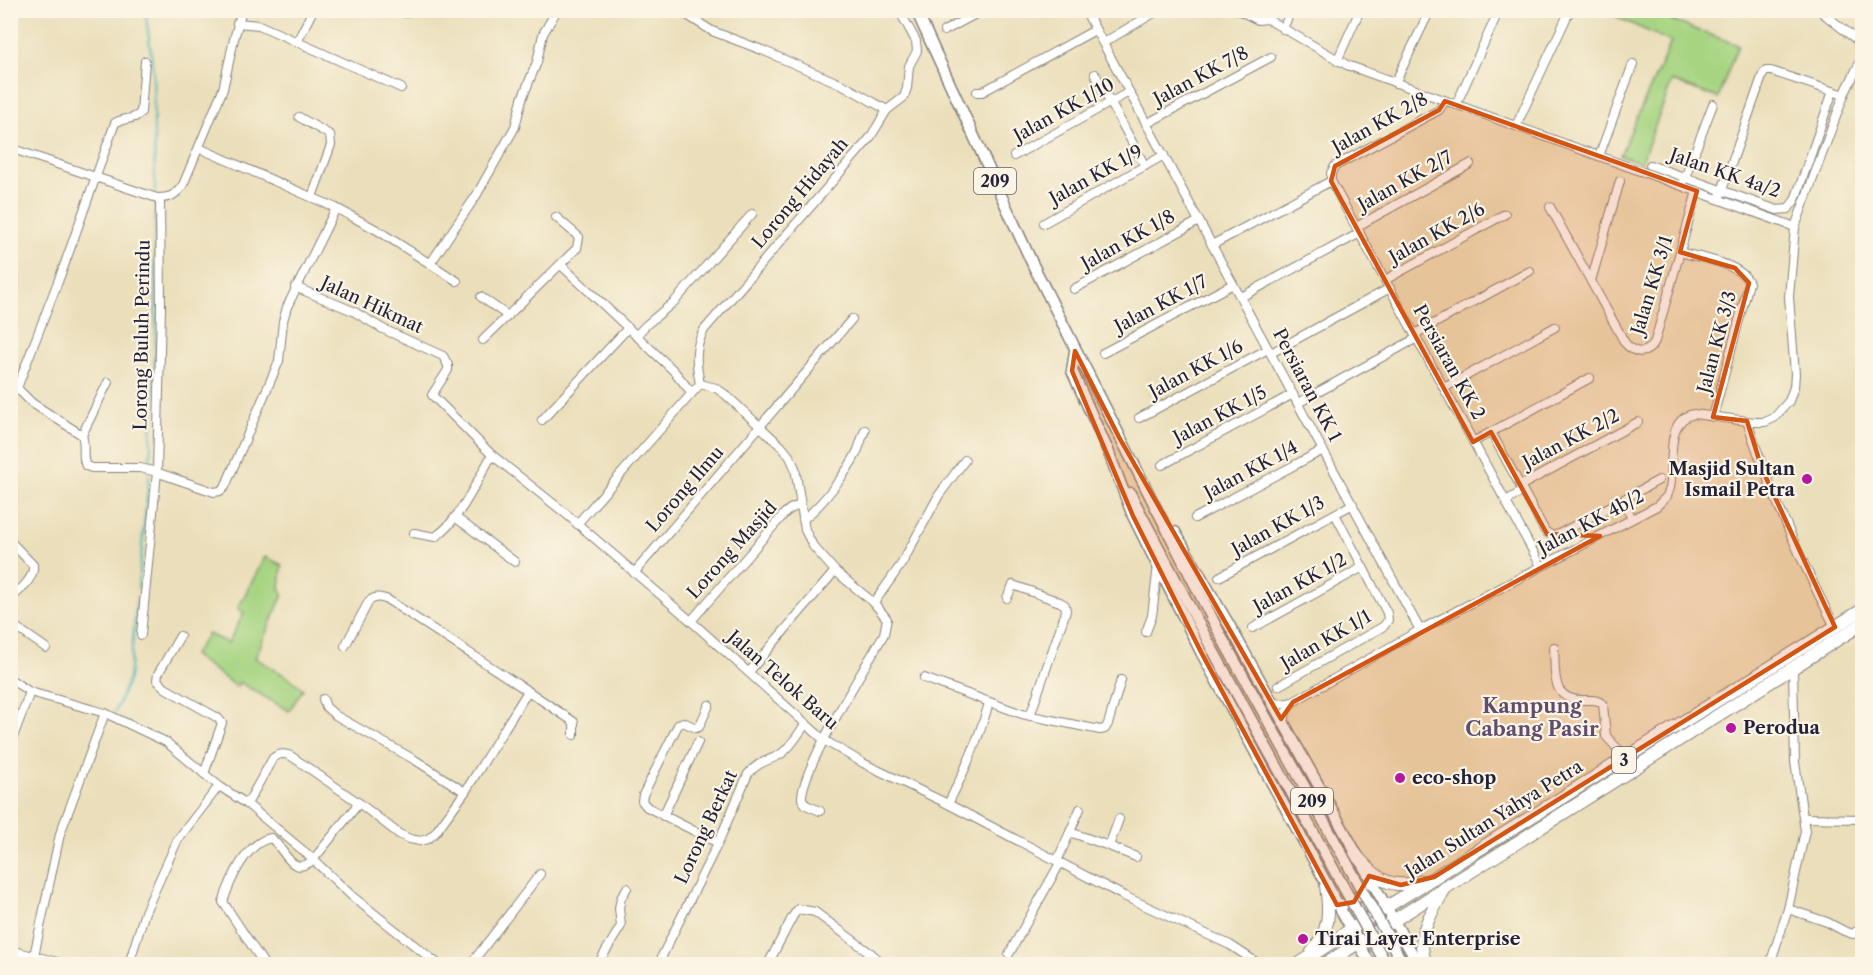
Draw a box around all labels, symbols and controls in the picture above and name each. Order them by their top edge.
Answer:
street label: Jalan KK 7/8 [1147,42,1252,112]
street label: Jalan KK 1/10 [1007,73,1118,148]
street label: Jalan KK 2/8 [1326,88,1432,160]
street label: Lorong Hidayah [747,133,853,253]
street label: Jalan KK 1/9 [1043,140,1147,211]
street label: Jalan KK 4a/2 [1664,143,1783,202]
street label: Jalan KK 2/7 [1351,146,1456,217]
road number: 209 [974,168,1016,194]
street label: Jalan KK 2/6 [1383,198,1489,270]
street label: Jalan KK 1/8 [1075,205,1179,276]
street label: Jalan KK 3/1 [1626,232,1678,340]
street label: Lorong Buluh Perindu [129,239,155,431]
street label: Jalan Hikmat [315,270,427,339]
street label: Jalan KK 1/7 [1108,270,1211,339]
street label: Jalan KK 3/3 [1692,288,1741,398]
street label: Persiaran KK 2 [1408,301,1490,423]
street label: Persiaran KK 1 [1268,325,1346,446]
street label: Jalan KK 1/6 [1143,335,1247,404]
street label: Jalan KK 1/5 [1167,381,1270,450]
street label: Jalan KK 2/2 [1516,404,1623,475]
street label: Jalan KK 1/4 [1198,436,1302,505]
street label: Lorong Ilmu [642,442,728,536]
place label: Masjid Sultan Ismail Petra [1669,458,1796,501]
marker: Masjid Sultan Ismail Petra [1800,472,1814,486]
street label: Jalan KK 4b/2 [1532,485,1648,561]
street label: Jalan KK 1/3 [1225,491,1328,562]
street label: Lorong Masjid [682,497,782,603]
street label: Jalan KK 1/2 [1247,548,1351,619]
street label: Jalan KK 1/1 [1274,605,1375,676]
street label: Jalan Telok Baru [721,624,843,734]
district label: Kampung Cabang Pasir [1465,694,1599,741]
place label: Perodua [1743,717,1821,739]
marker: Perodua [1724,721,1738,735]
road number: 3 [1612,747,1636,773]
street label: Jalan Sultan Yahya Petra [1399,755,1587,884]
street label: Lorong Berkat [670,766,742,887]
place label: eco-shop [1412,767,1496,789]
marker: eco-shop [1393,771,1407,785]
road number: 209 [1291,788,1333,814]
place label: Tirai Layer Enterprise [1315,928,1521,950]
marker: Tirai Layer Enterprise [1296,932,1310,946]

